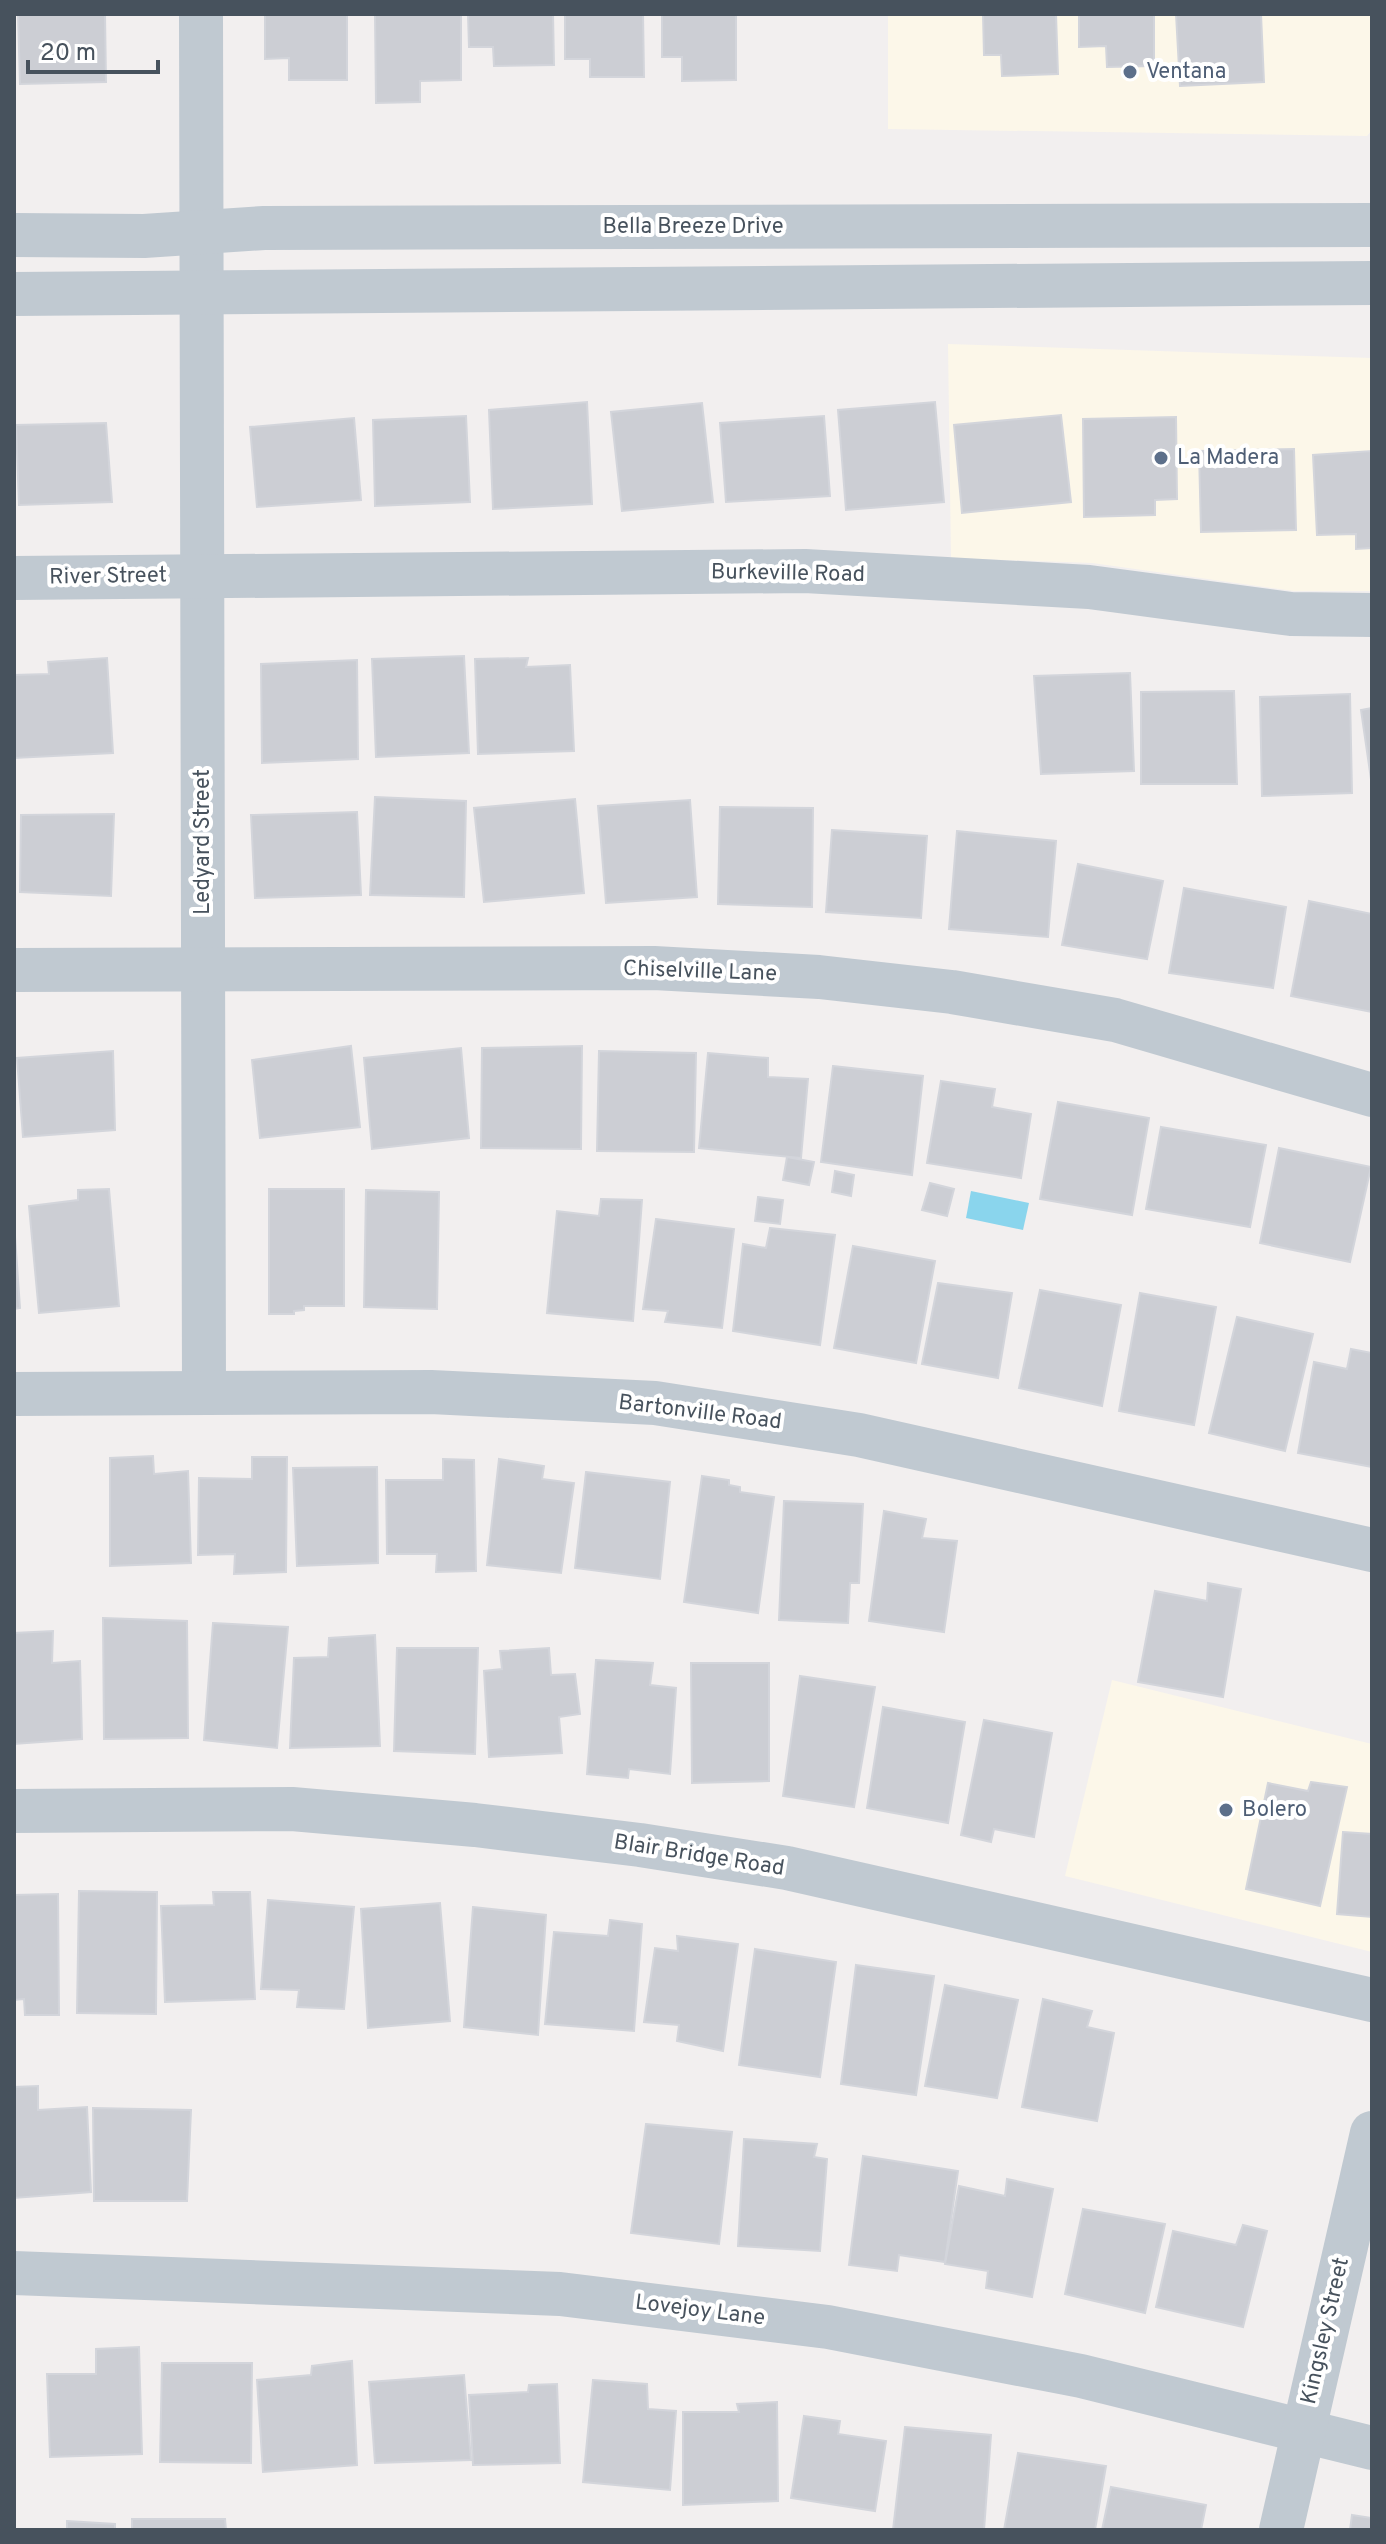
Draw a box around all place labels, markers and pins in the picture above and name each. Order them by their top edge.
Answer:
place label: Ventana [1146,59,1226,86]
marker: Ventana [1121,63,1139,81]
place label: La Madera [1177,445,1279,472]
marker: La Madera [1152,449,1170,467]
place label: Bolero [1242,1797,1307,1824]
marker: Bolero [1217,1801,1235,1819]

